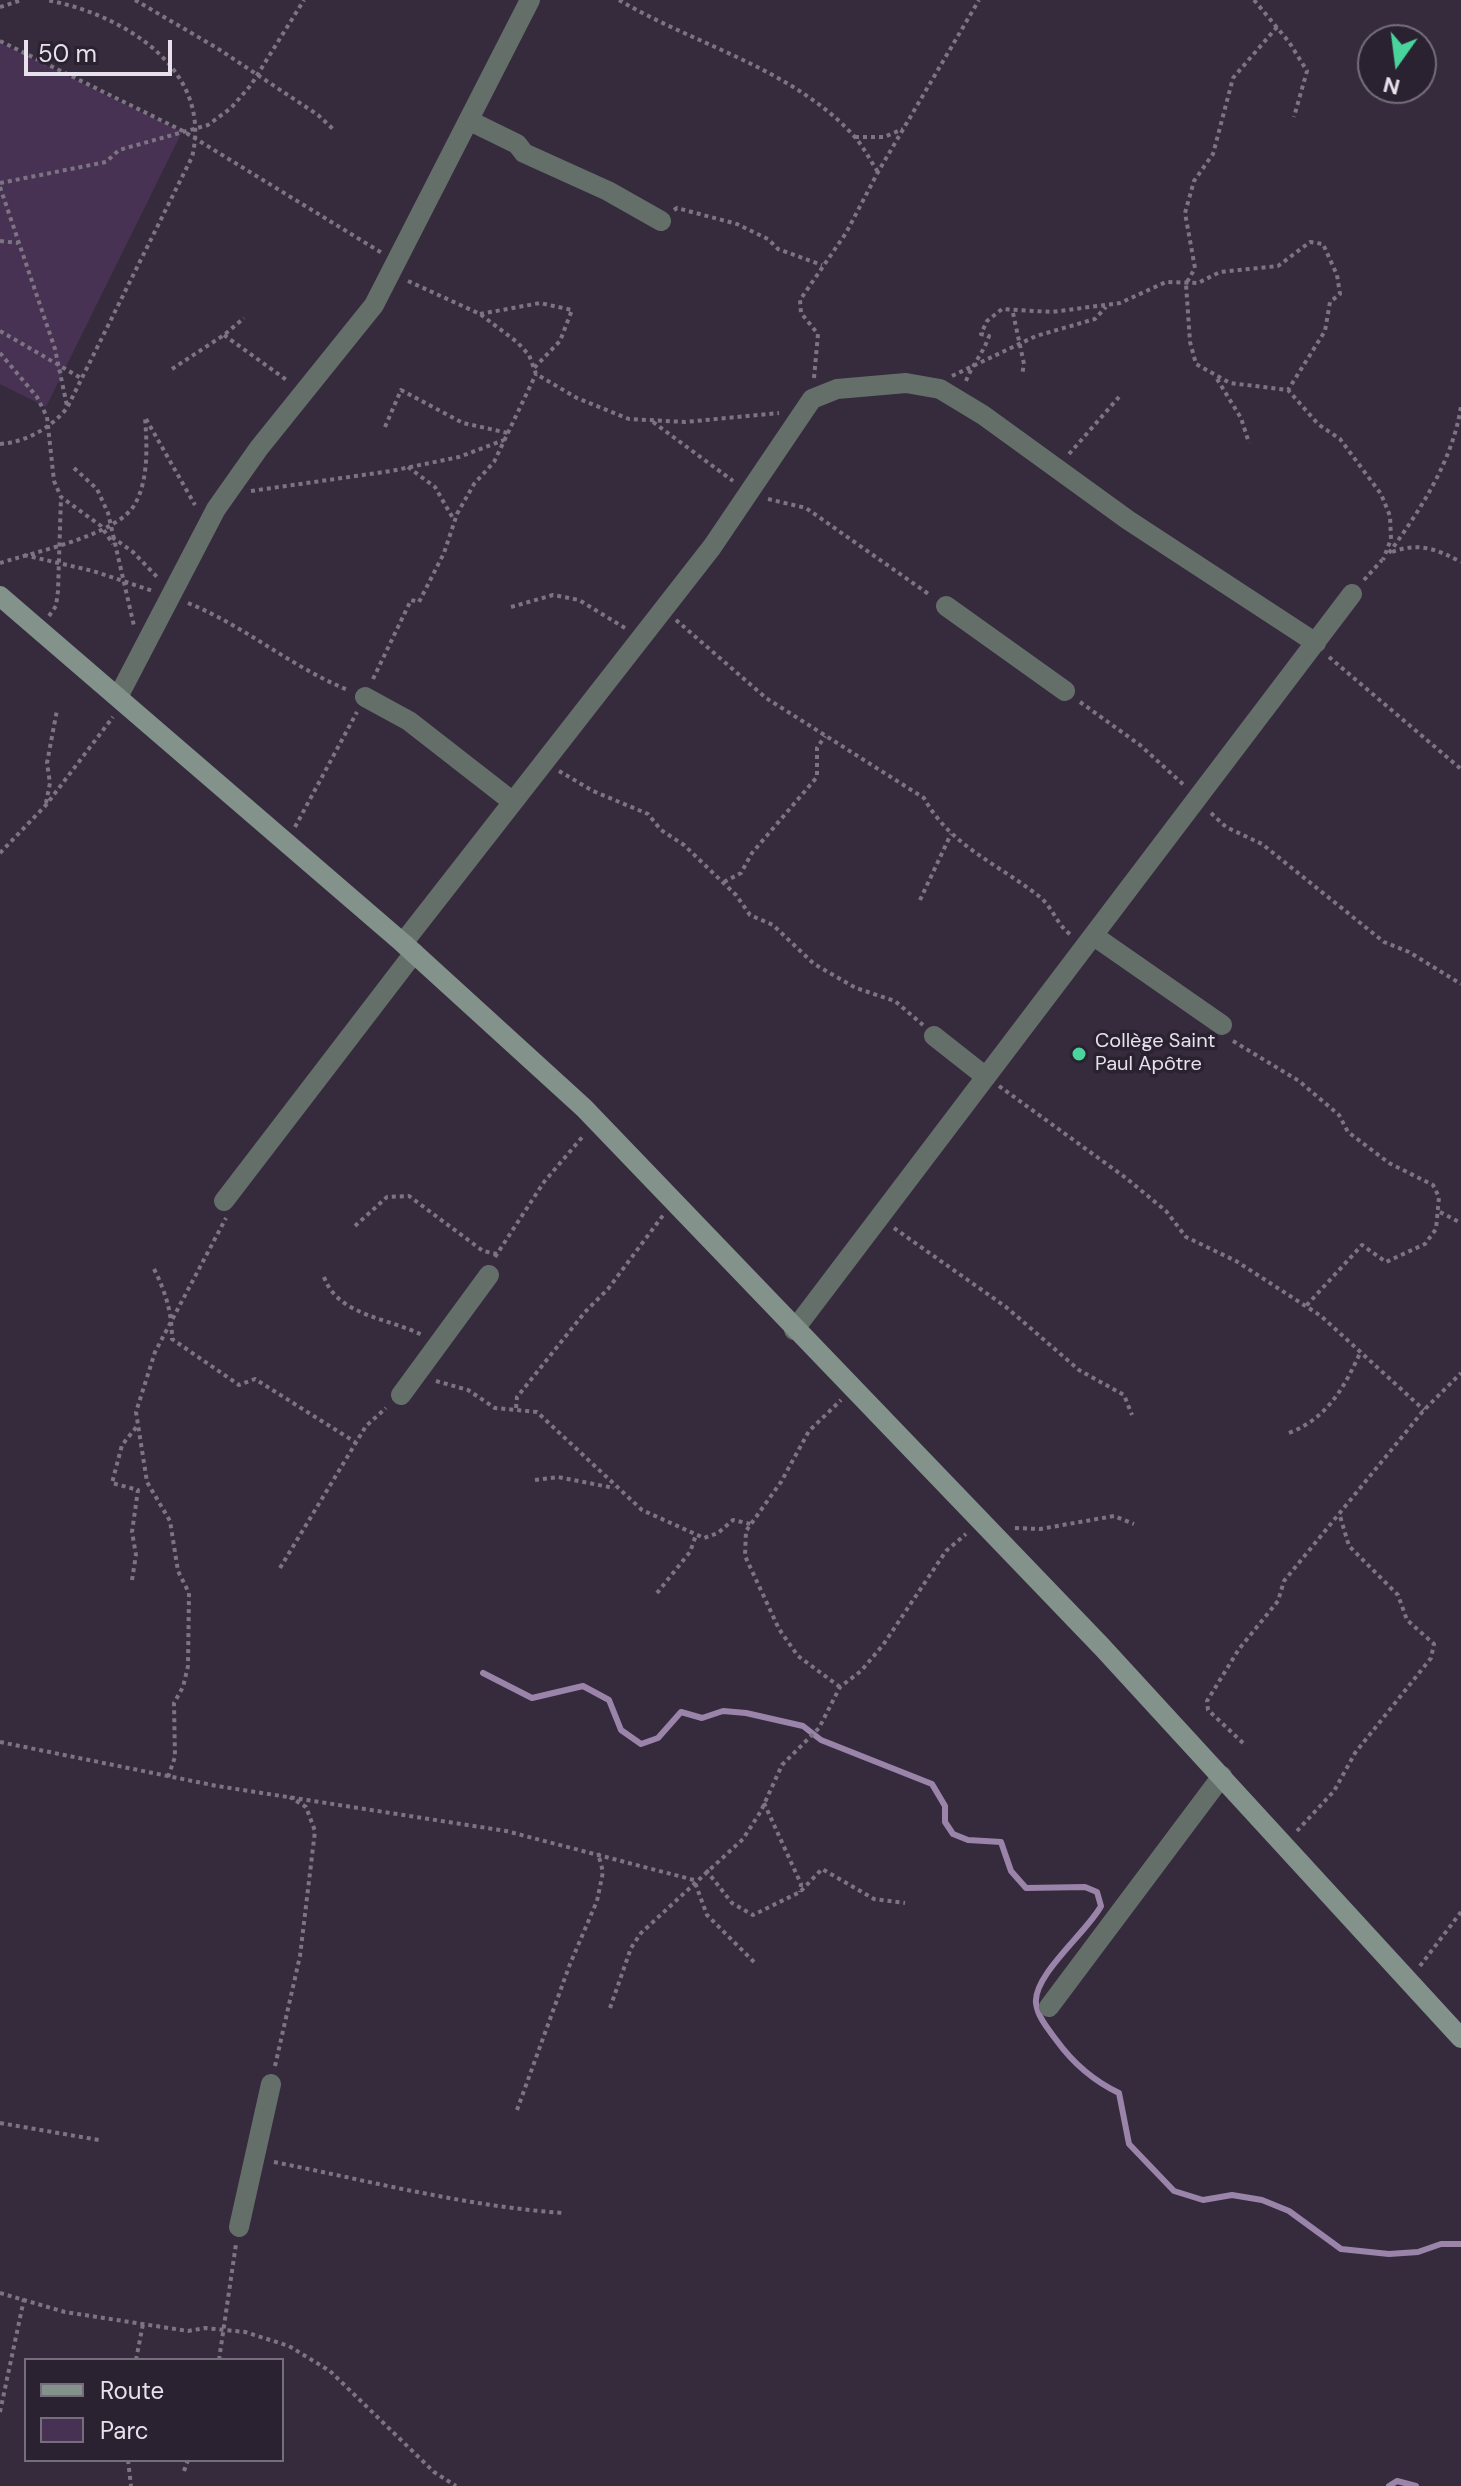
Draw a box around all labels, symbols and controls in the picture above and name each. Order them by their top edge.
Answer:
scale bar [28,24,176,74]
north arrow [1357,24,1437,104]
text: 50 m [38,38,97,69]
text: N [1380,70,1403,102]
place label: Collège Saint Paul Apôtre [1095,1030,1215,1077]
marker: Collège Saint Paul Apôtre [1070,1045,1088,1063]
legend [24,2358,284,2462]
text: Route [100,2375,164,2406]
text: Parc [100,2415,149,2446]

